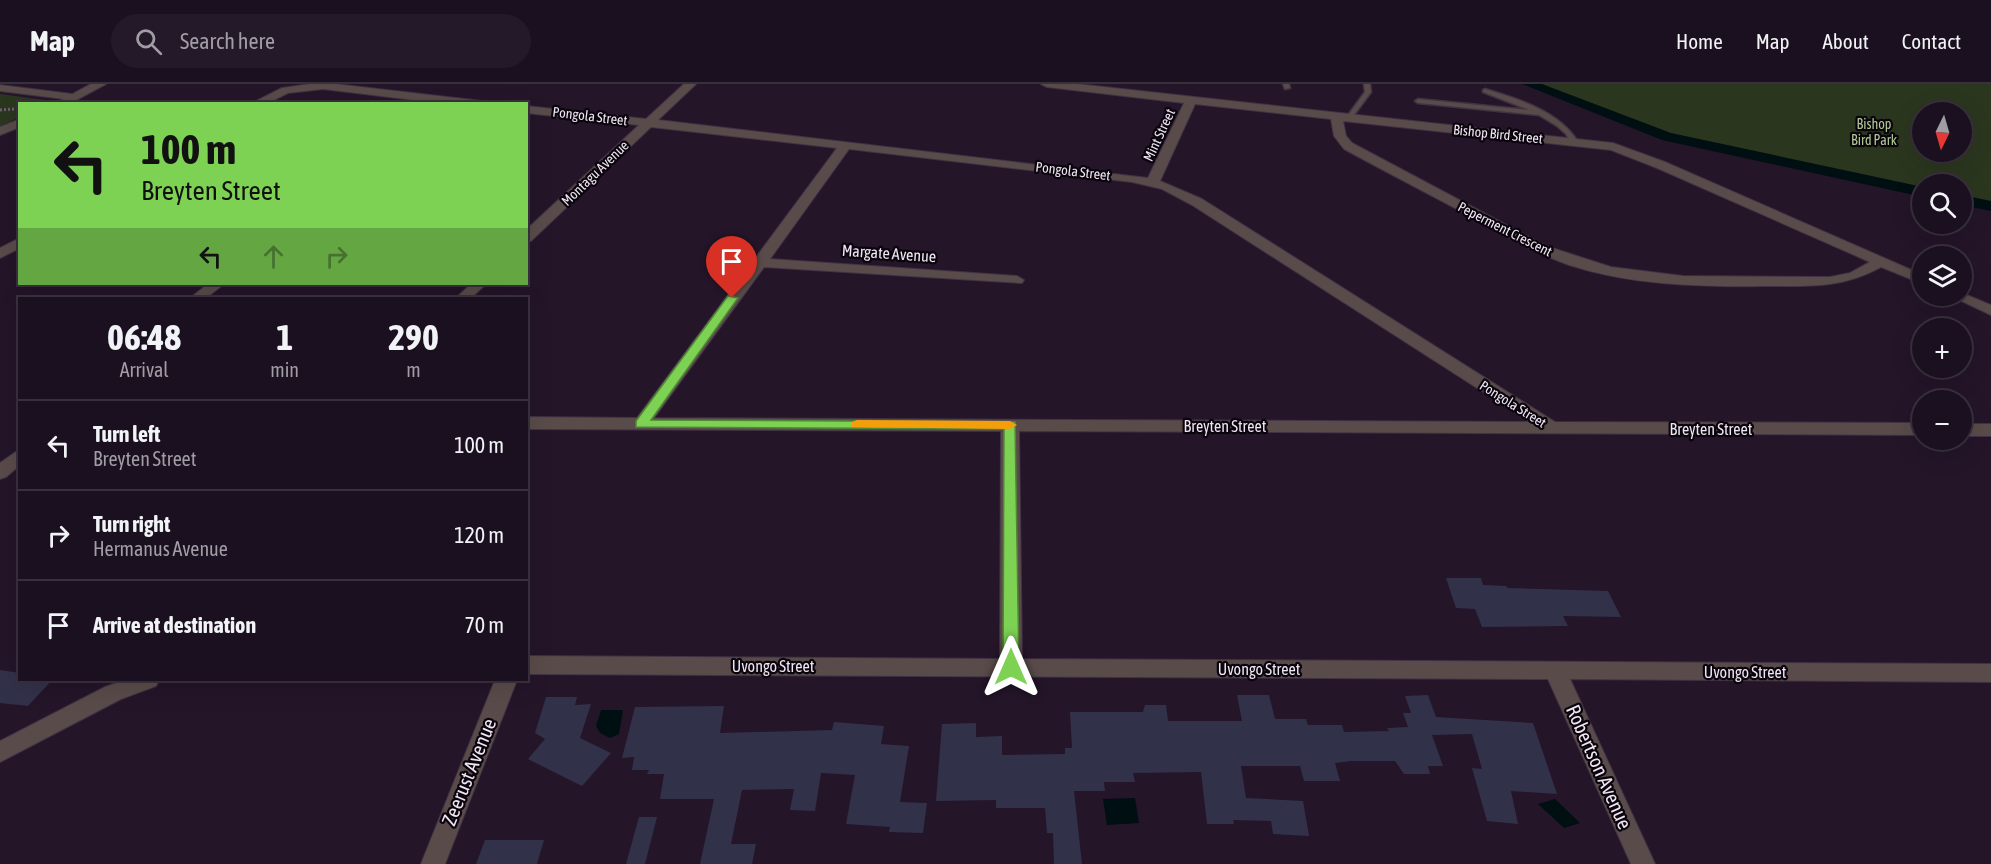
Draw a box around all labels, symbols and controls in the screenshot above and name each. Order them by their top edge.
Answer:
search box [111,14,531,68]
text: Map [30,25,75,57]
icon: search [132,25,165,58]
text: Search here [180,28,275,54]
text: Home [1676,29,1723,53]
text: Map [1756,29,1790,53]
text: About [1823,29,1869,53]
text: Contact [1902,29,1961,53]
north arrow [1912,102,1972,162]
map controls [1912,102,1972,450]
street label: Pongola Street [552,103,628,129]
street label: Mint Street [1140,106,1178,164]
park label: Bishop Bird Park [1851,116,1897,148]
street label: Bishop Bird Street [1452,121,1544,147]
text: 100 m [141,125,236,173]
icon: left [42,126,120,204]
street label: Montagu Avenue [558,137,632,209]
street label: Pongola Street [1035,158,1111,184]
button: search [1912,174,1972,234]
text: Breyten Street [141,175,281,206]
street label: Peperment Crescent [1455,198,1555,260]
pin [706,236,757,298]
icon: left [194,240,227,273]
icon: ahead [257,240,290,273]
icon: right [320,240,353,273]
street label: Margate Avenue [841,241,937,266]
icon: arrive [715,245,748,278]
button: layers [1912,246,1972,306]
text: 06:48 [107,316,181,358]
text: 1 [276,316,293,358]
text: 290 [388,316,439,358]
button: + [1912,318,1972,378]
text: Arrival [120,358,169,381]
text: min [270,358,299,381]
text: m [406,358,421,381]
street label: Pongola Street [1477,377,1549,431]
button: − [1912,390,1972,450]
street label: Breyten Street [1184,417,1267,436]
street label: Breyten Street [1670,420,1753,439]
text: Turn left [93,421,160,447]
icon: left [42,429,75,462]
text: 100 m [454,432,504,458]
text: Breyten Street [93,447,196,470]
text: Turn right [93,511,170,537]
icon: right [42,519,75,552]
text: 120 m [454,522,504,548]
text: Hermanus Avenue [93,537,228,560]
icon: arrive [42,609,75,642]
text: Arrive at destination [93,612,256,638]
text: 70 m [464,612,504,638]
position arrow [979,635,1043,699]
street label: Uvongo Street [732,657,815,676]
street label: Uvongo Street [1218,660,1301,679]
street label: Uvongo Street [1704,663,1787,682]
street label: Robertson Avenue [1562,701,1637,833]
street label: Zeerust Avenue [437,715,500,829]

